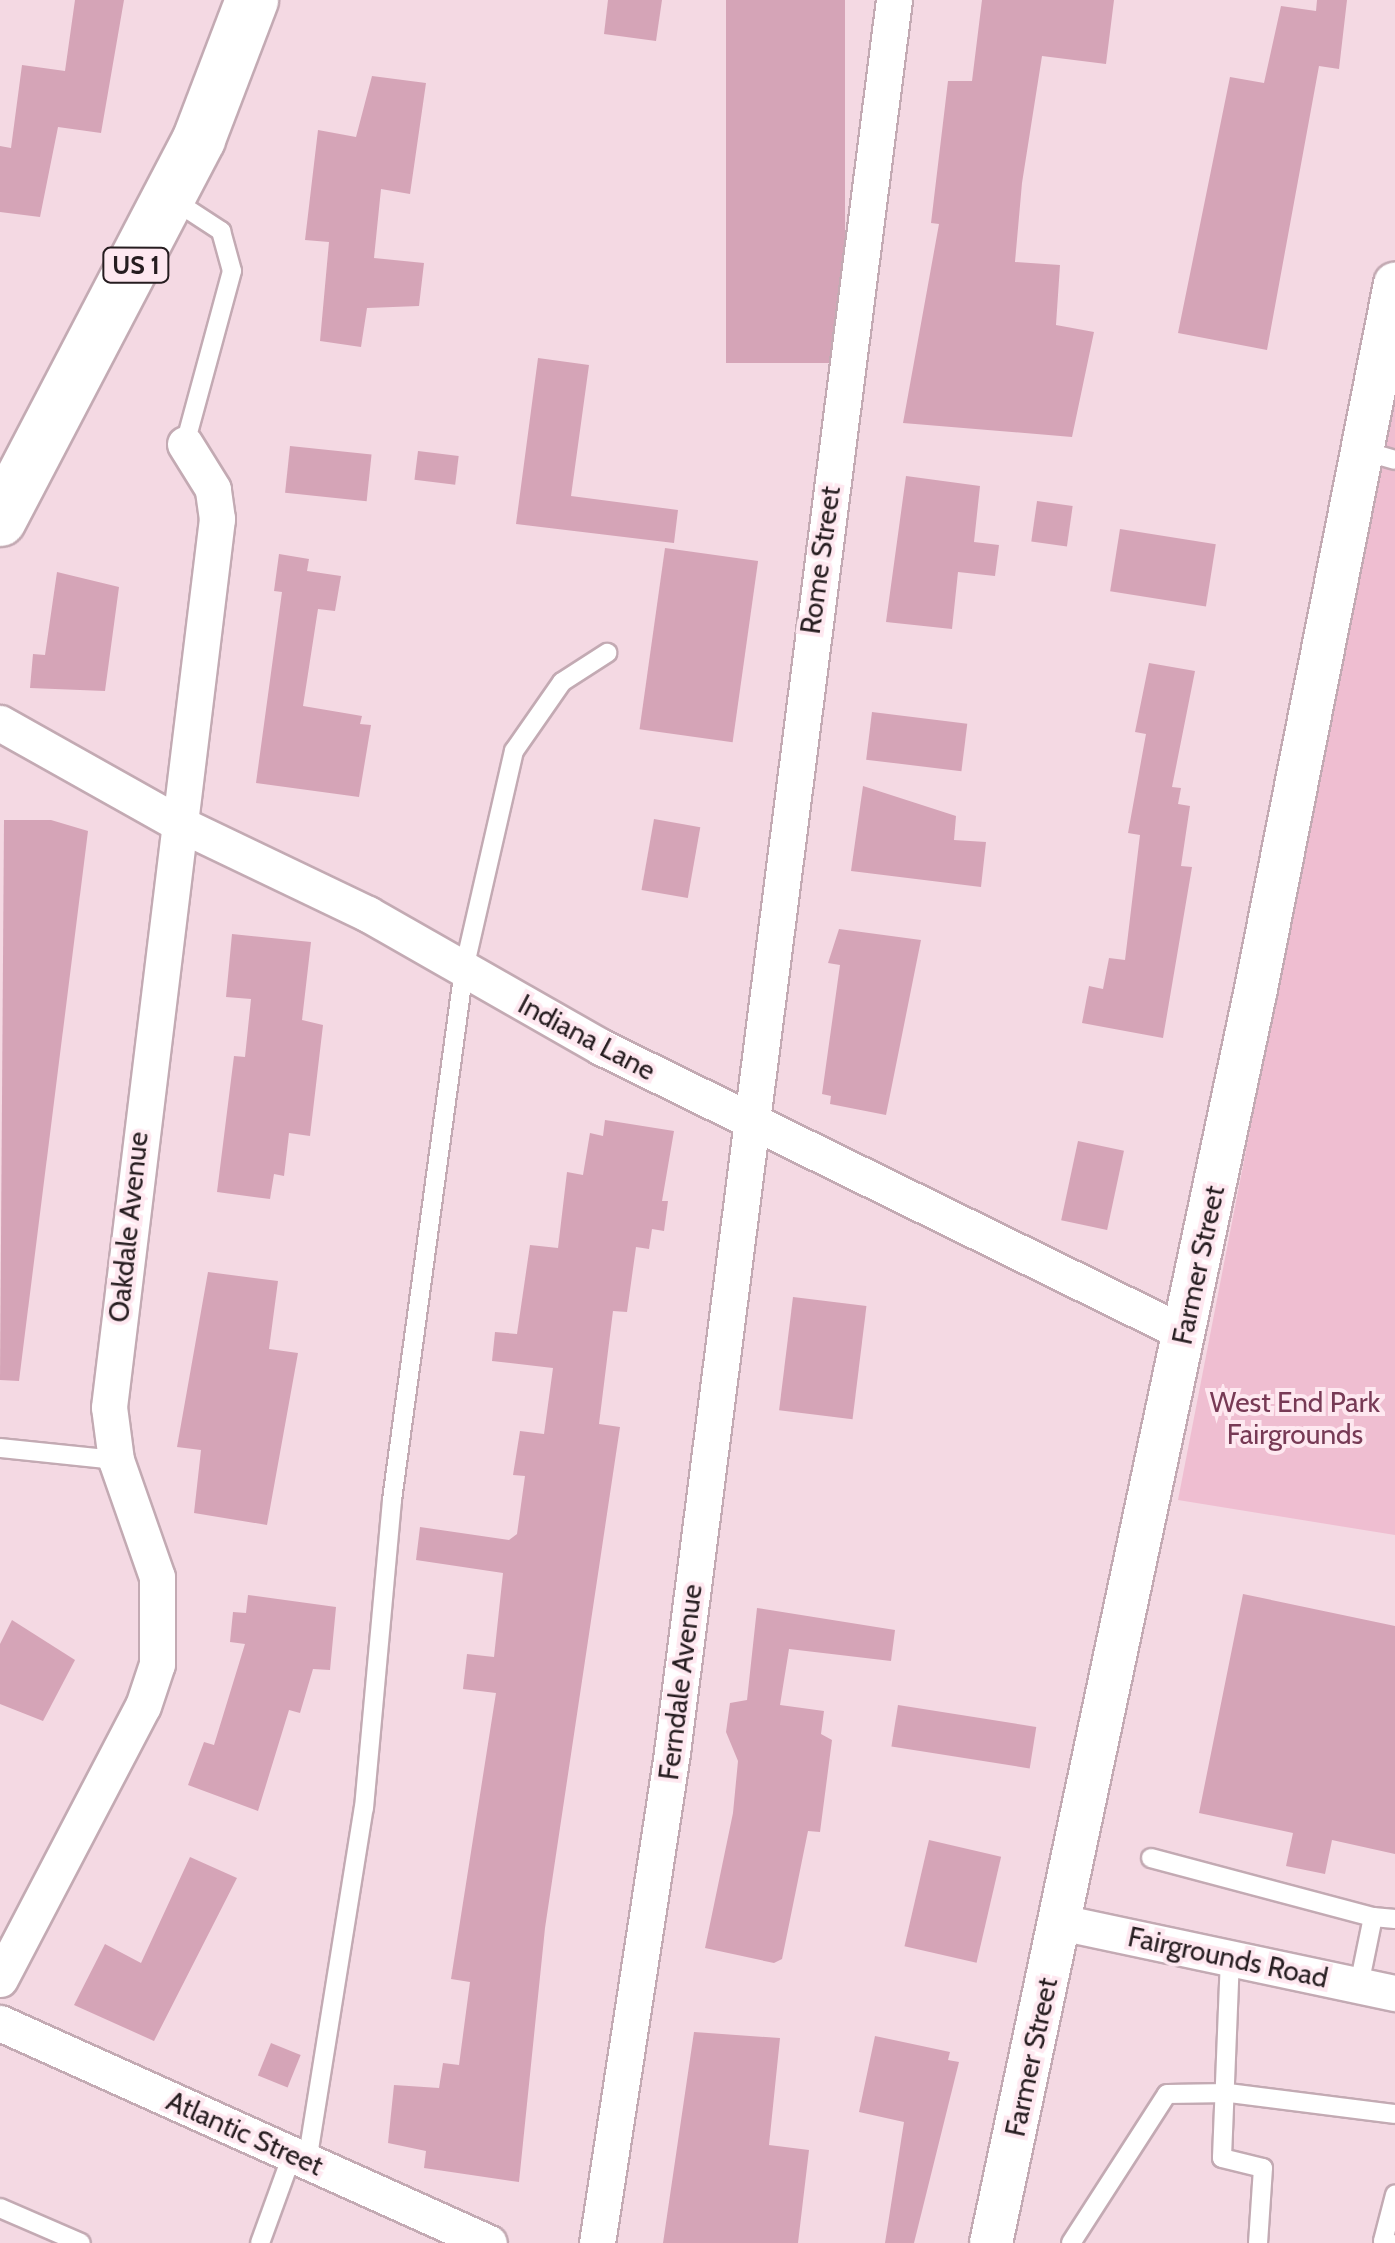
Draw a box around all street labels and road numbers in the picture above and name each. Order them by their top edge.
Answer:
road number: US 1 [101,245,171,285]
street label: Rome Street [793,484,847,636]
street label: Indiana Lane [513,987,661,1087]
street label: Oakdale Avenue [101,1130,155,1324]
street label: Farmer Street [1165,1183,1231,1347]
street label: Ferndale Avenue [651,1582,709,1782]
street label: Fairgrounds Road [1125,1919,1331,1995]
street label: Farmer Street [998,1975,1064,2139]
street label: Atlantic Street [162,2084,328,2182]

